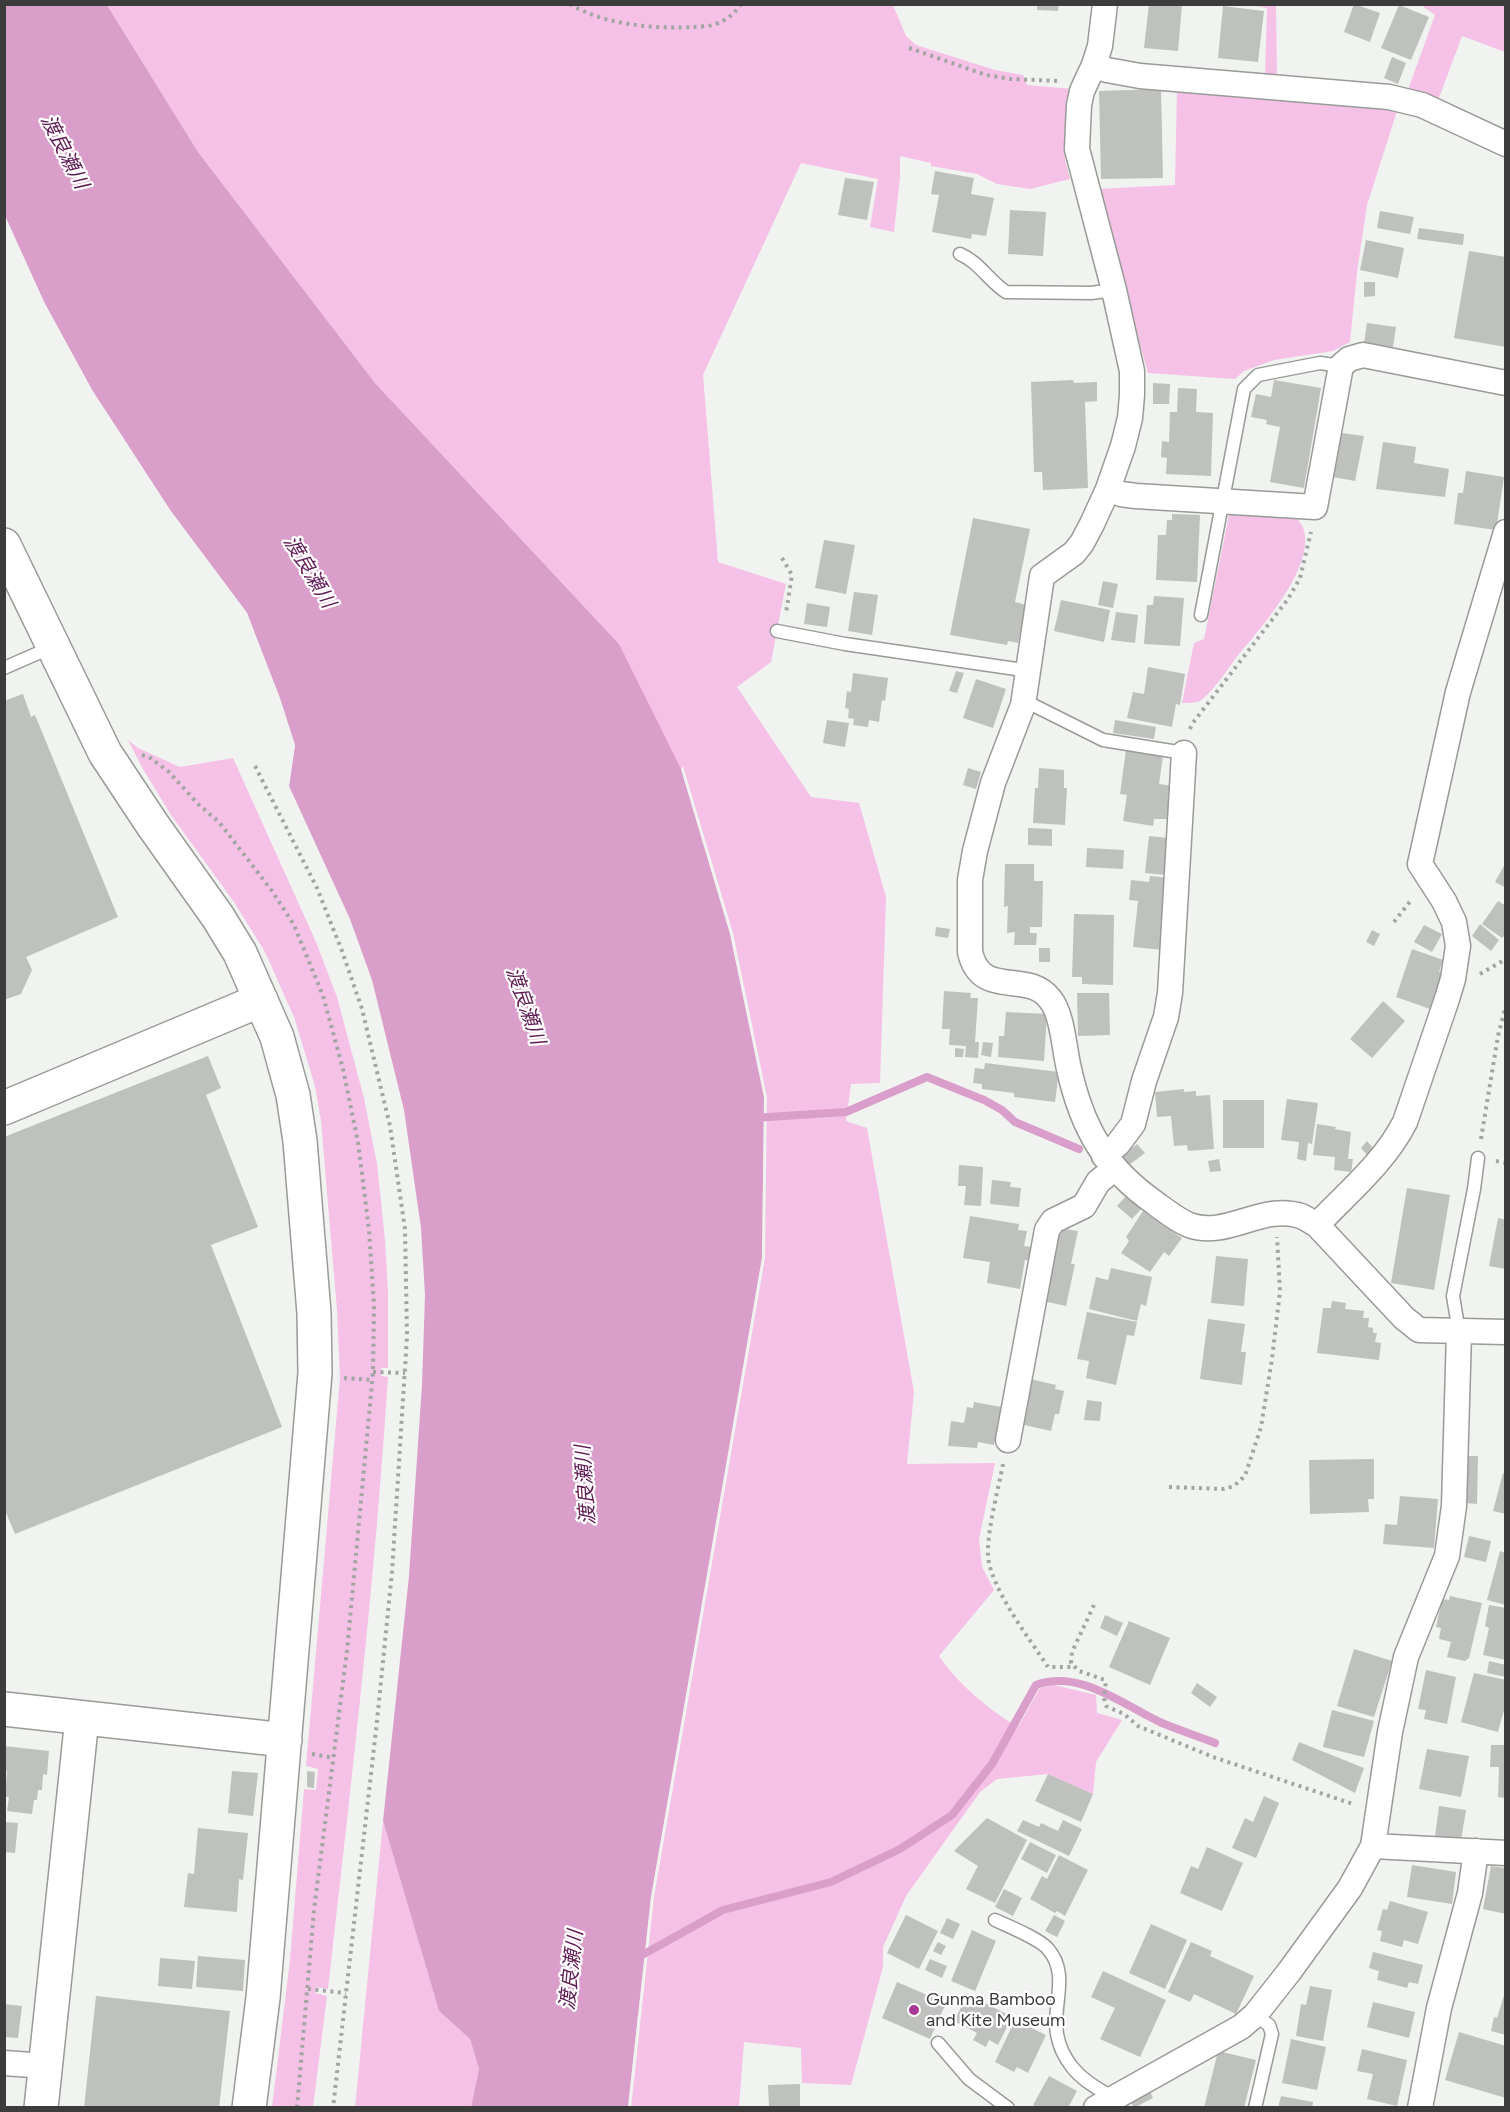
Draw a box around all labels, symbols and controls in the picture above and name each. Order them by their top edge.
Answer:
water label: 渡良瀬川 [35,111,93,193]
water label: 渡良瀬川 [278,532,340,612]
water label: 渡良瀬川 [501,964,549,1048]
water label: 渡良瀬川 [571,1444,601,1526]
water label: 渡良瀬川 [556,1929,588,2011]
place label: Gunma Bamboo and Kite Museum [926,1989,1065,2032]
marker: Gunma Bamboo and Kite Museum [907,2003,921,2017]

